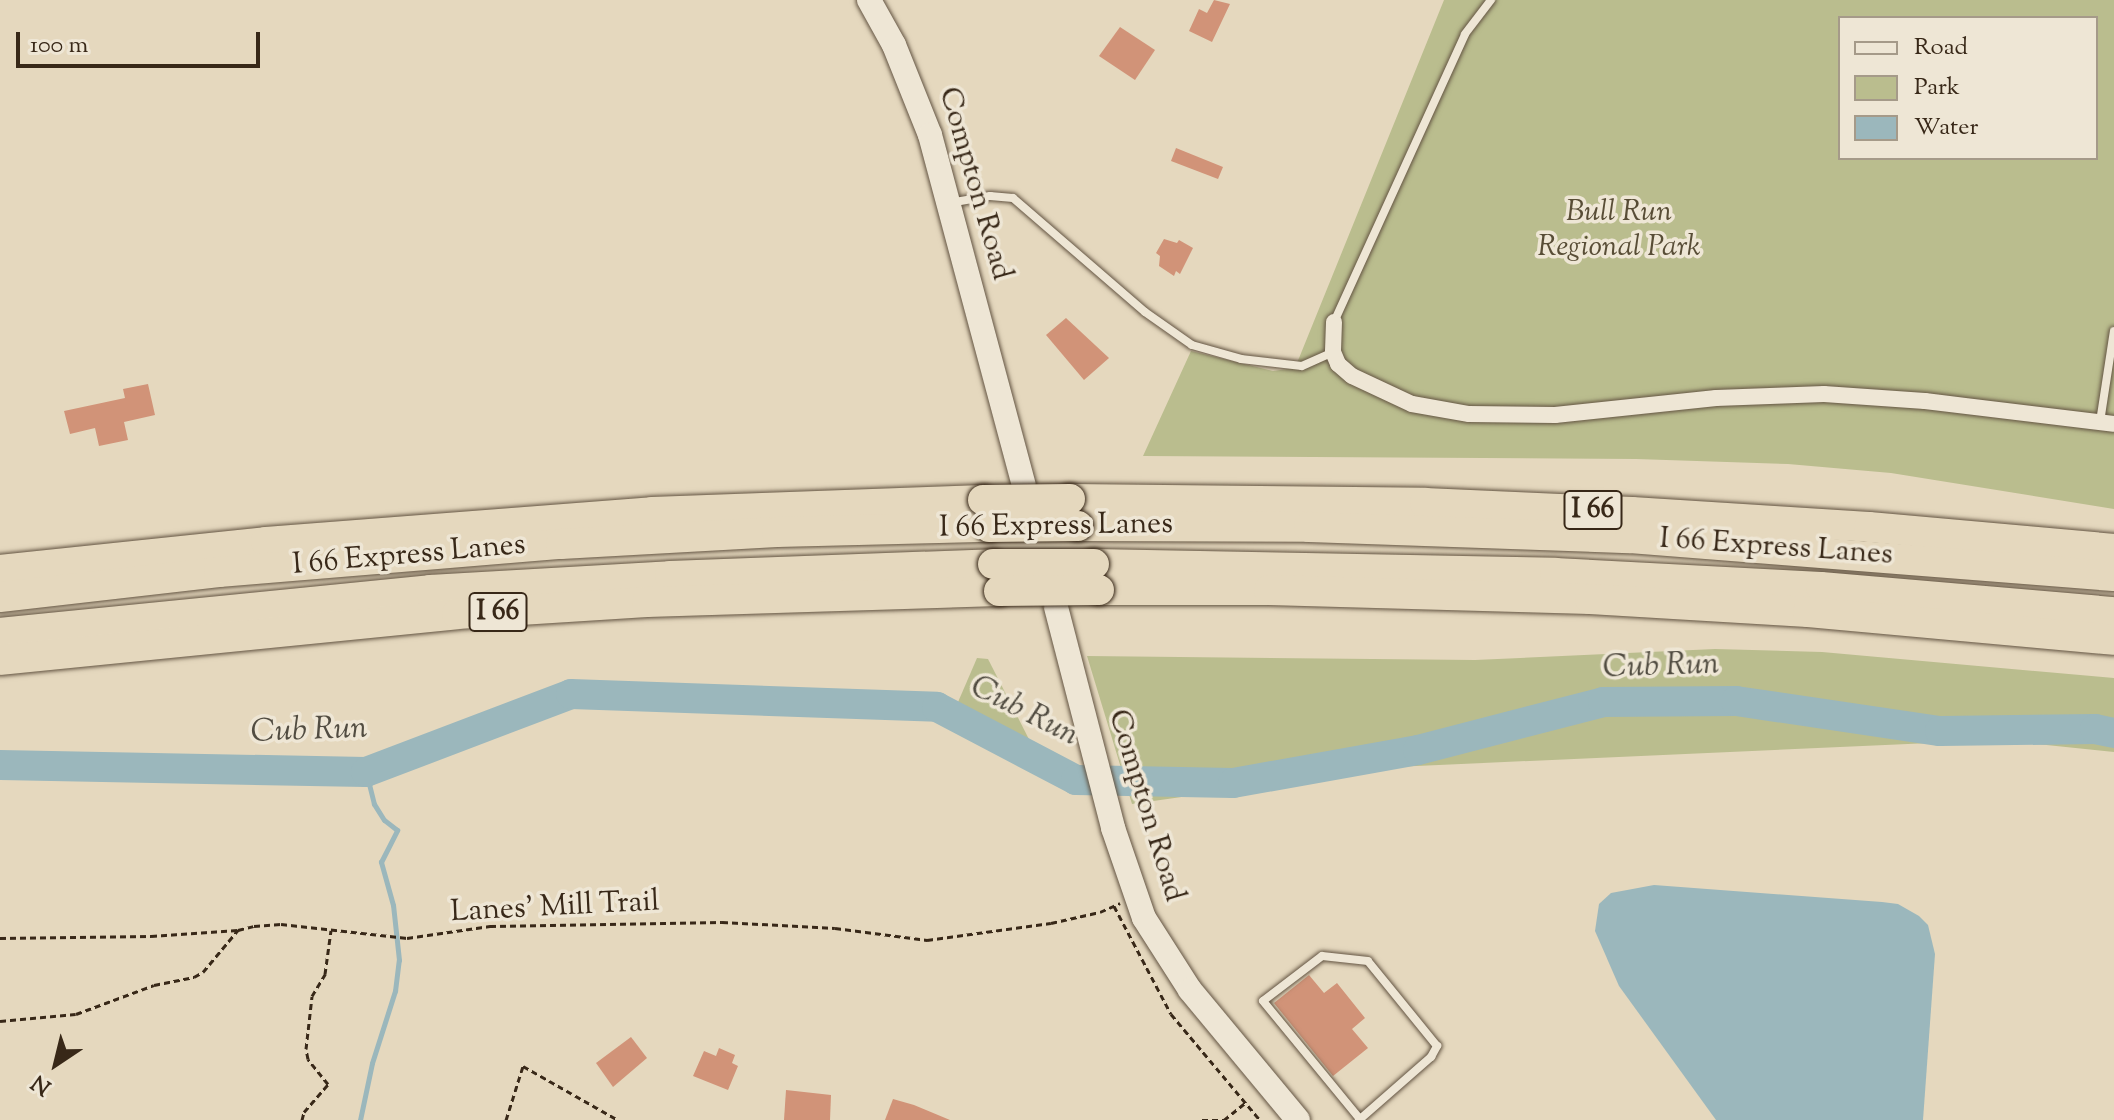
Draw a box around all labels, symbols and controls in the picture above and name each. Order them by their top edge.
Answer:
scale bar [20,16,264,66]
legend [1838,16,2098,160]
text: 100 m [30,29,88,63]
text: Road [1914,31,1968,65]
text: Park [1914,71,1960,105]
street label: Compton Road [929,83,1019,285]
text: Water [1914,111,1978,145]
park label: Bull Run Regional Park [1537,195,1701,266]
road number: I 66 [1563,486,1623,534]
street label: I 66 Express Lanes [939,507,1173,547]
street label: I 66 Express Lanes [1658,522,1894,574]
street label: I 66 Express Lanes [291,528,527,584]
road number: I 66 [468,588,528,636]
water label: Cub Run [1602,646,1720,688]
water label: Cub Run [963,668,1085,756]
street label: Compton Road [1099,706,1191,906]
water label: Cub Run [250,710,368,752]
street label: Lanes' Mill Trail [450,885,660,931]
north arrow [16,1024,96,1104]
text: N [26,1066,59,1102]

